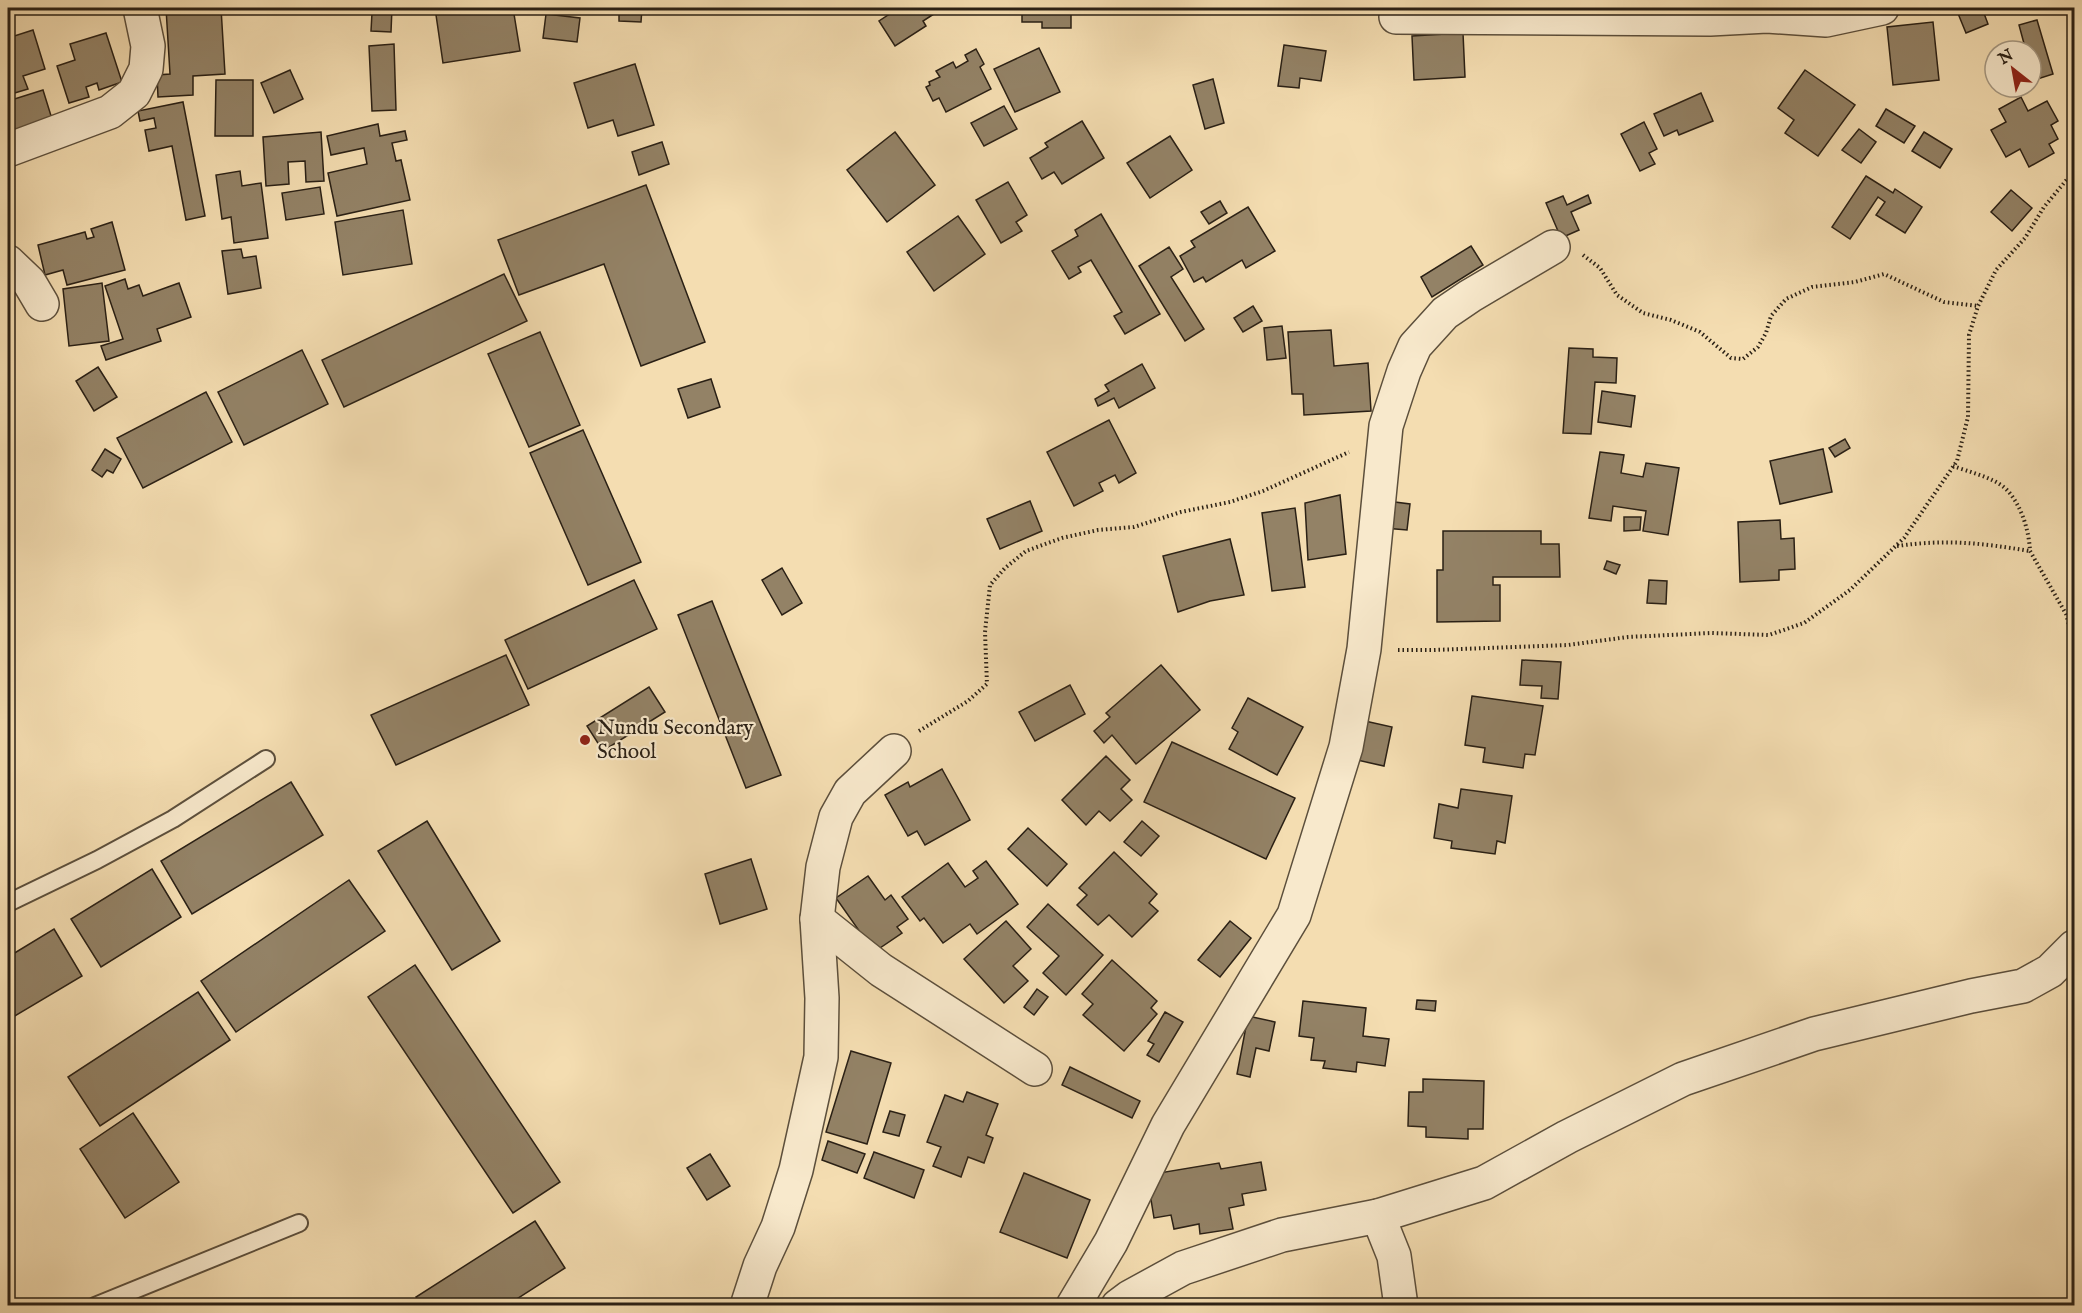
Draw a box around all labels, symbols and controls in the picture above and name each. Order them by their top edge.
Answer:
north arrow [1983,39,2043,99]
text: N [1994,46,2018,71]
place label: Nundu Secondary School [597,715,754,766]
marker: Nundu Secondary School [578,733,592,747]

